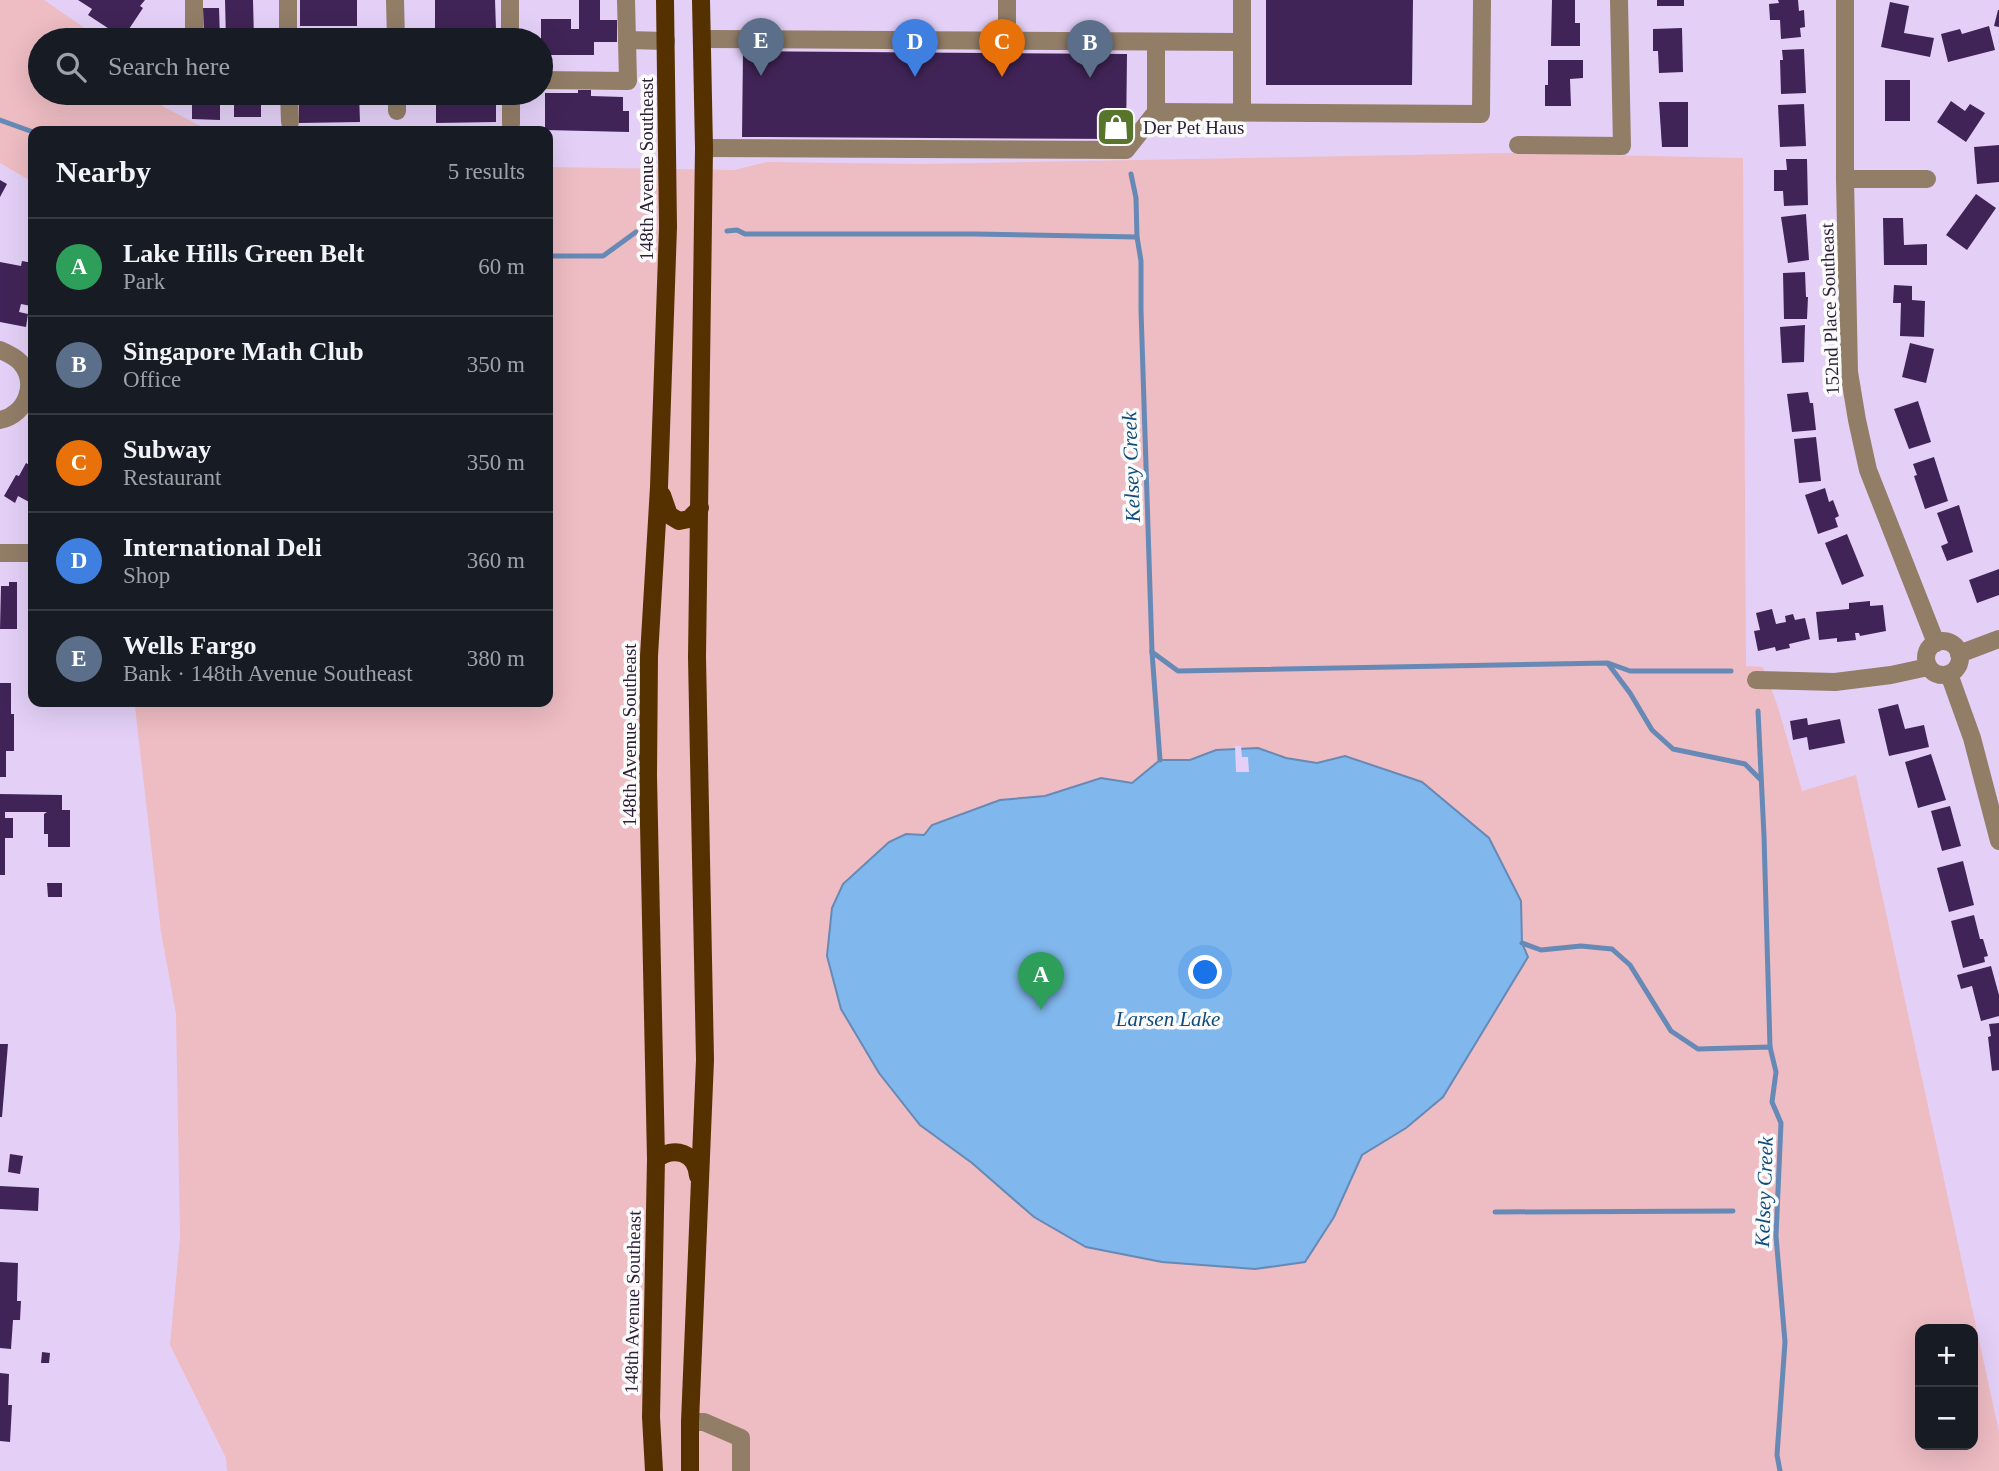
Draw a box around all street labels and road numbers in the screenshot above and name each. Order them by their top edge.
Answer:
street label: 148th Avenue Southeast [636,77,657,261]
street label: 152nd Place Southeast [1816,222,1843,395]
street label: 148th Avenue Southeast [619,643,640,827]
street label: 148th Avenue Southeast [620,1209,645,1394]

